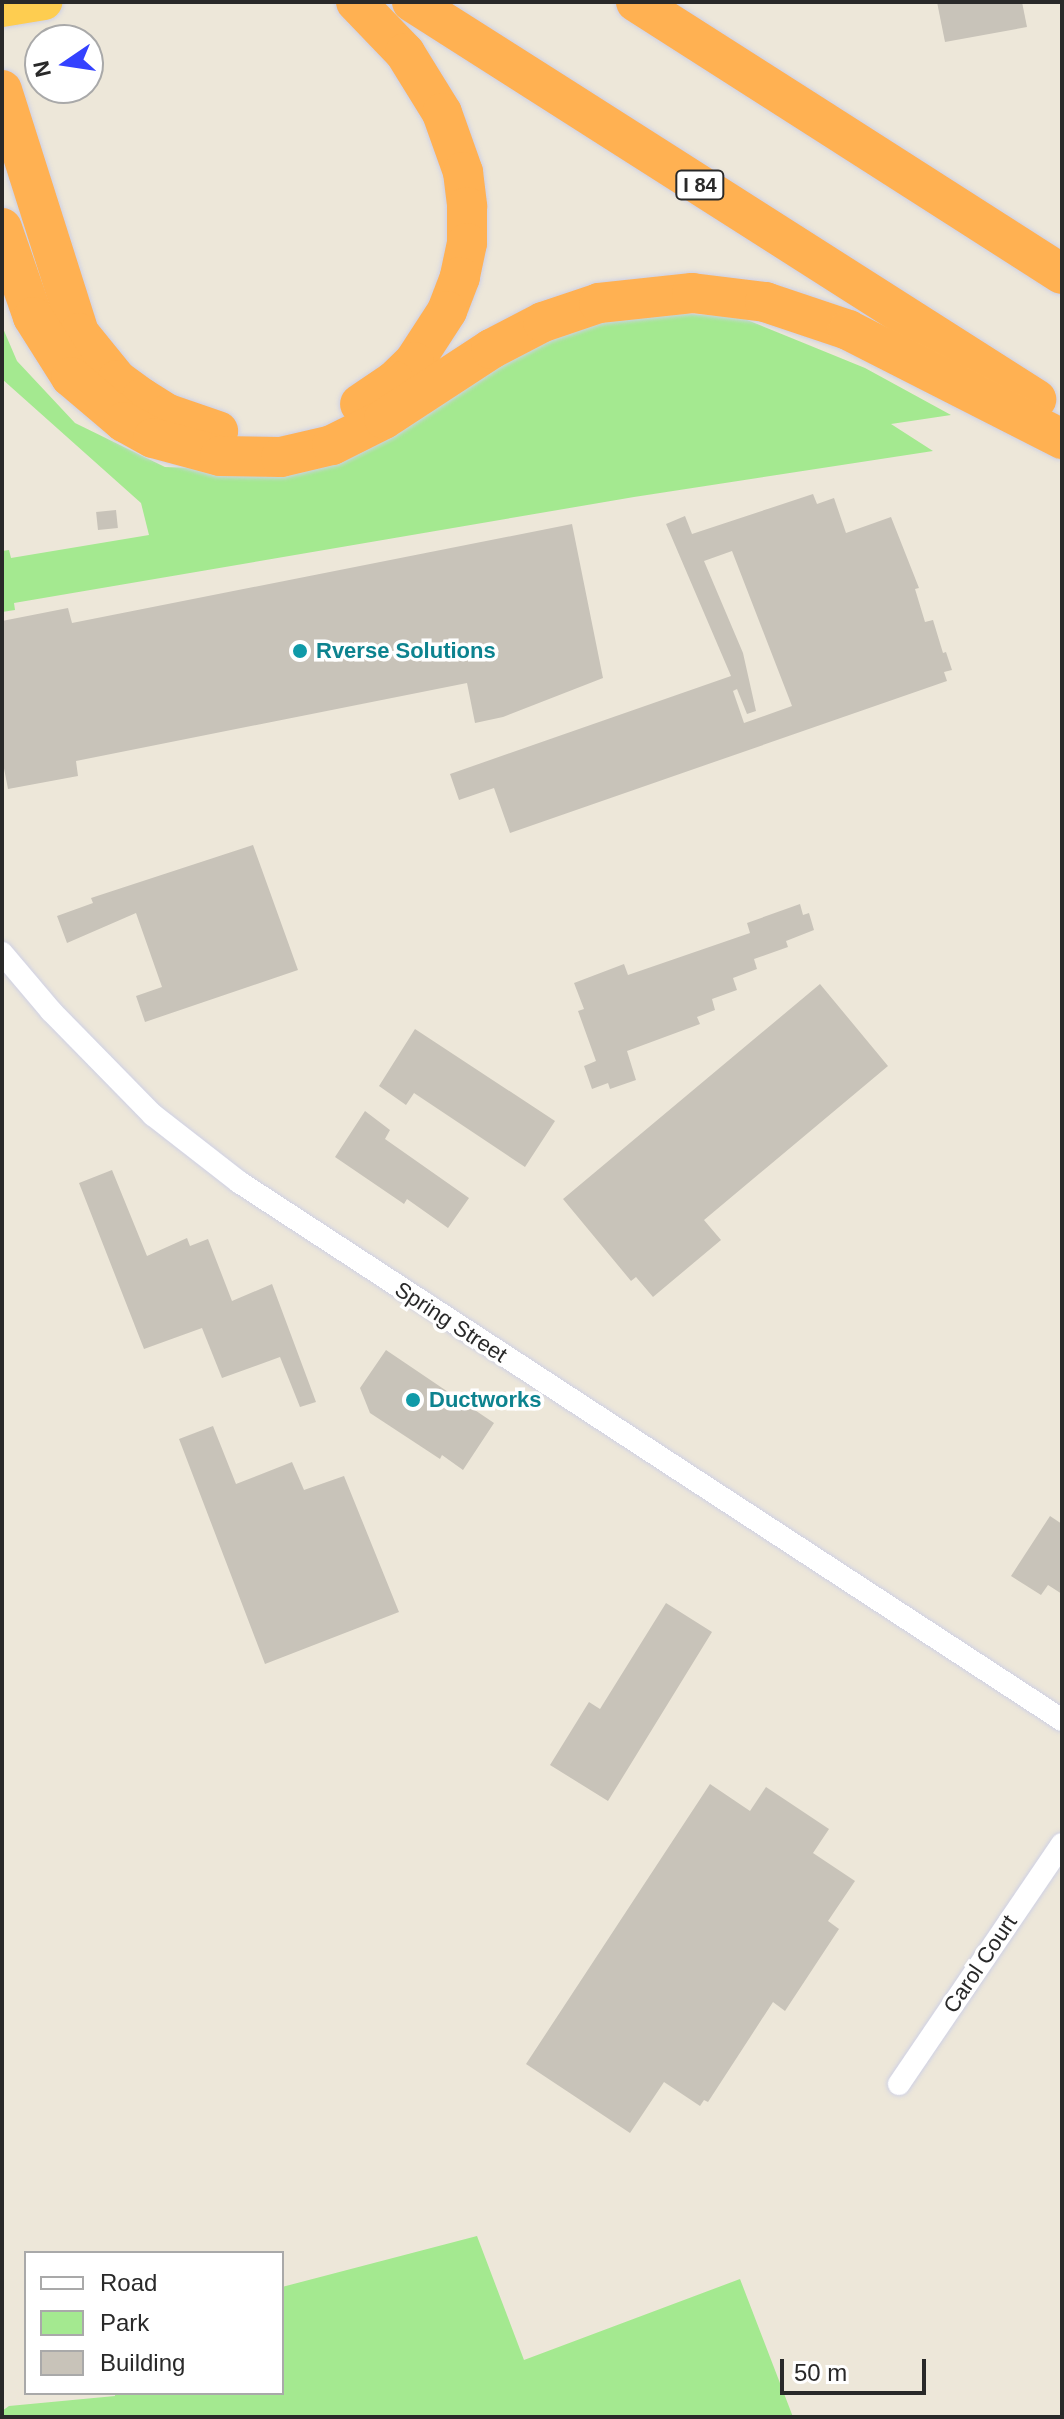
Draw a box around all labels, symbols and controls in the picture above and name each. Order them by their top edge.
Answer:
north arrow [24,24,104,104]
text: N [28,59,56,80]
road number: I 84 [674,169,726,201]
place label: Rverse Solutions [316,638,496,664]
marker: Rverse Solutions [291,642,309,660]
street label: Spring Street [390,1276,512,1368]
place label: Ductworks [429,1387,541,1413]
marker: Ductworks [404,1391,422,1409]
street label: Carol Court [938,1910,1022,2018]
legend [24,2251,284,2395]
text: Road [100,2269,157,2296]
text: Park [100,2309,149,2336]
scale bar [784,2343,930,2393]
text: Building [100,2349,185,2376]
text: 50 m [794,2359,847,2386]

